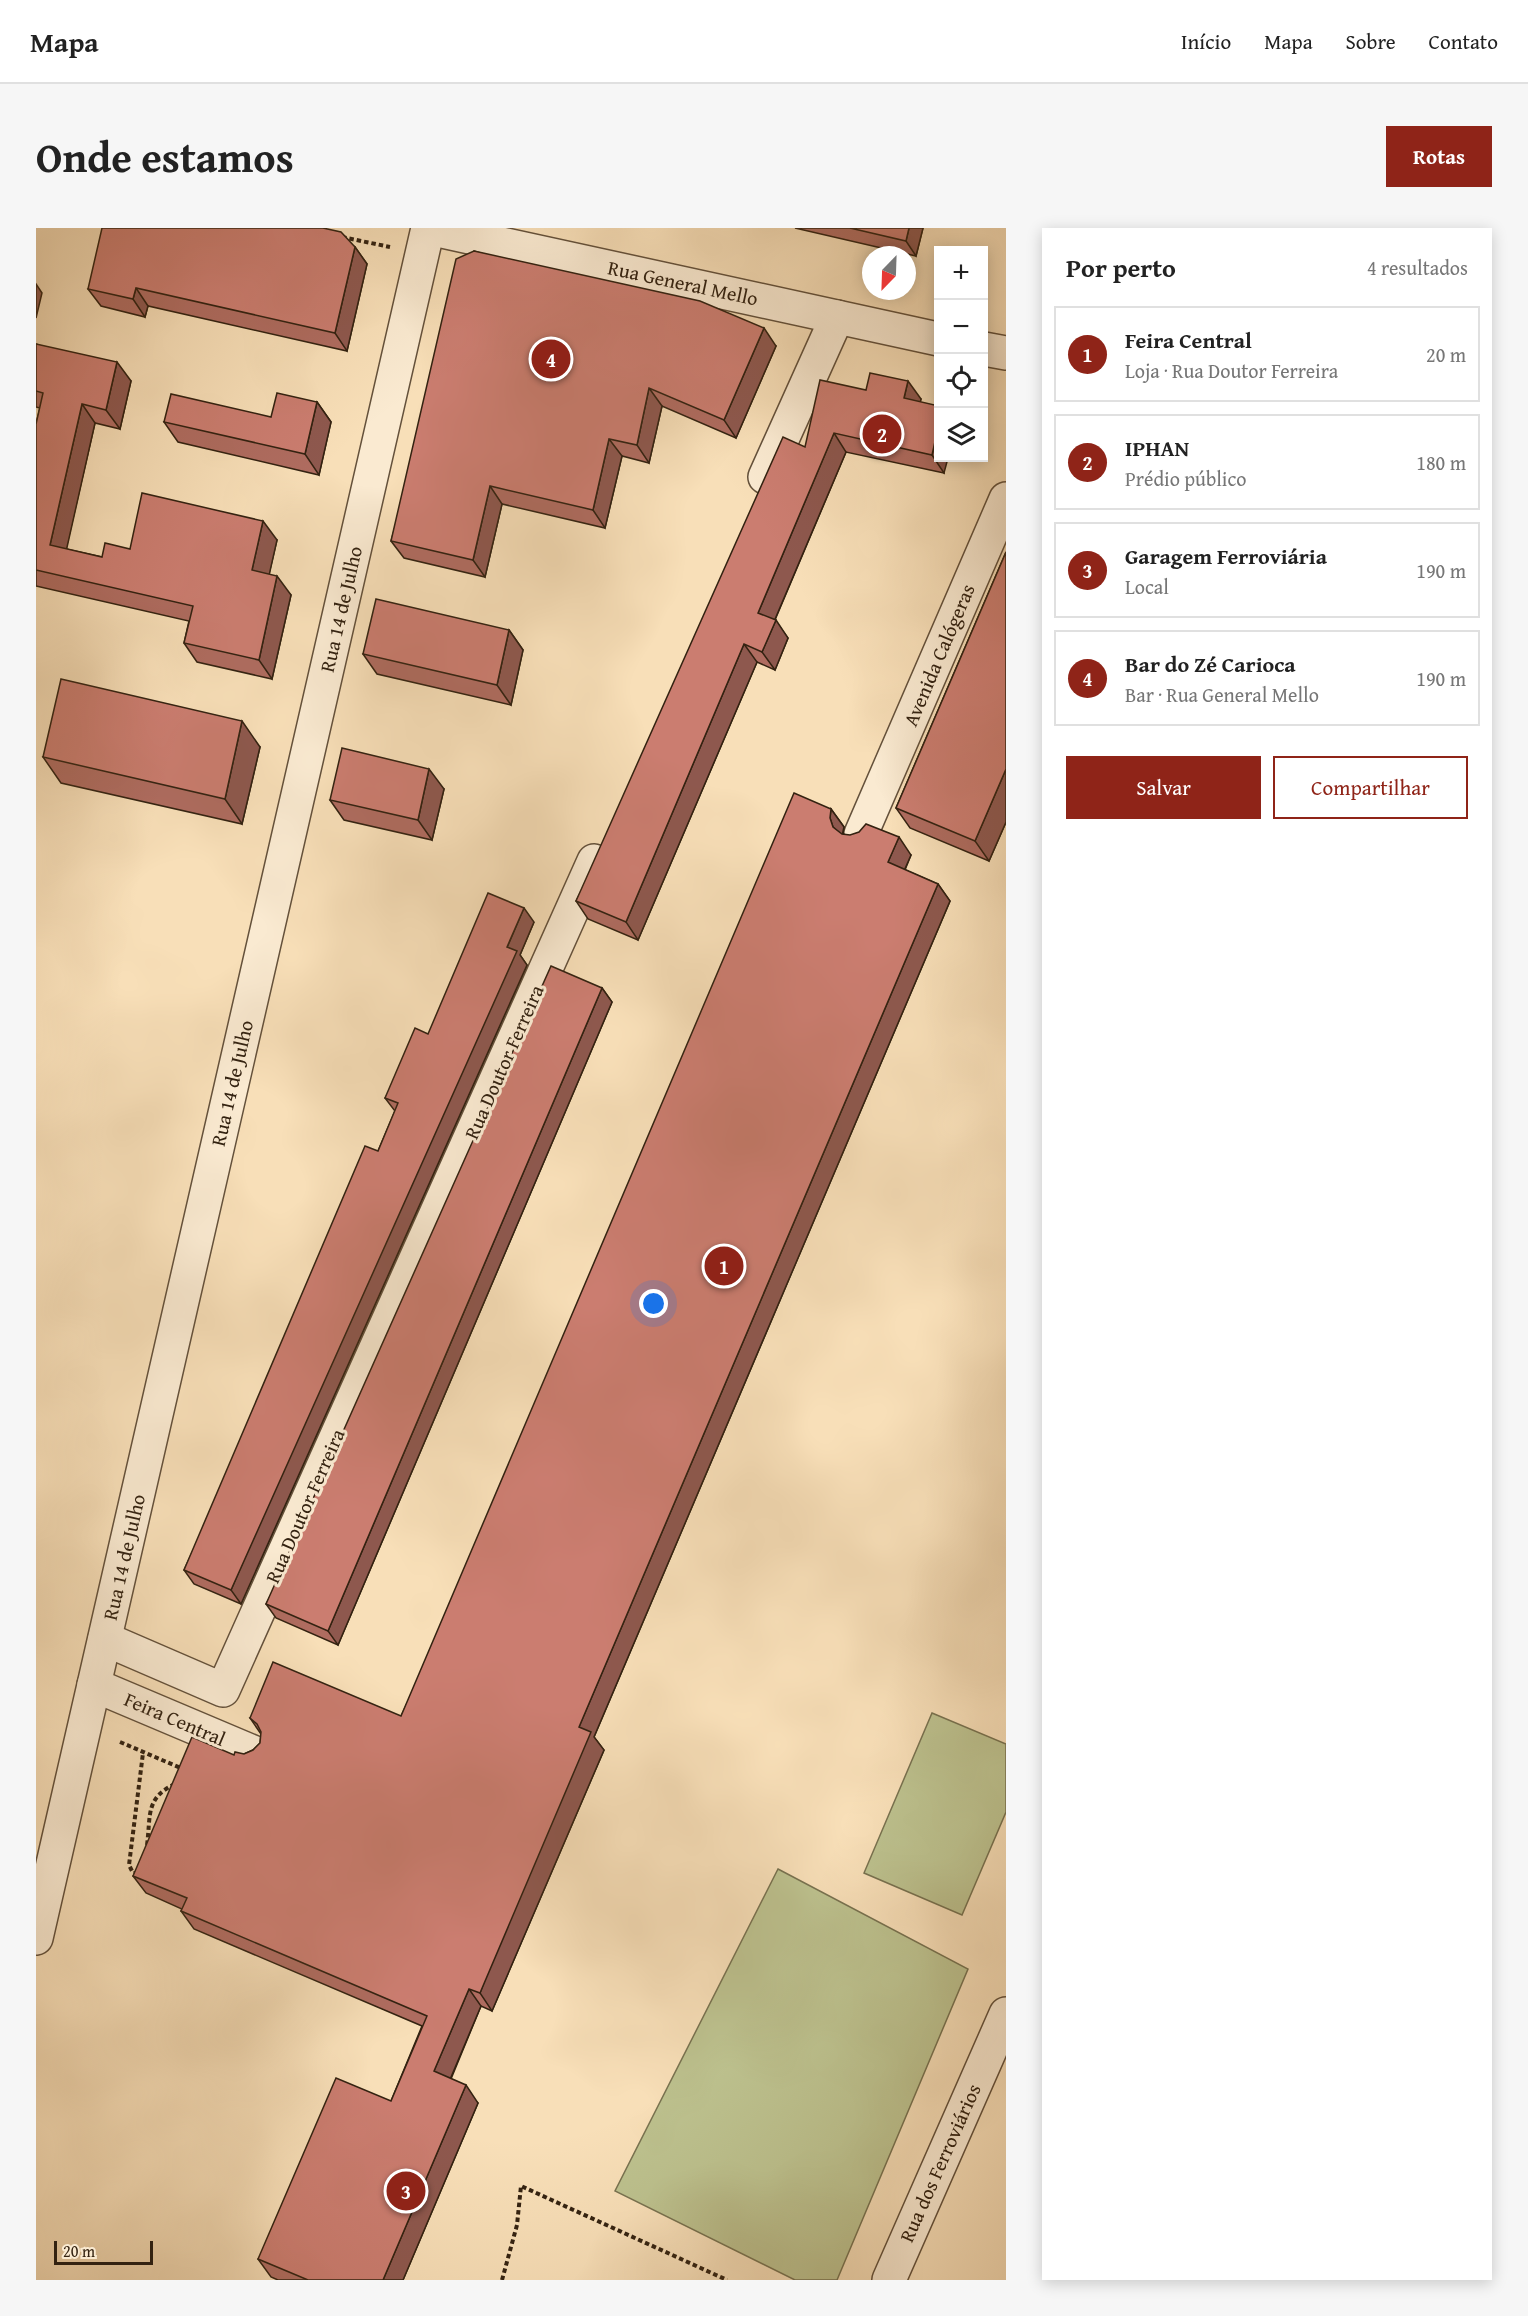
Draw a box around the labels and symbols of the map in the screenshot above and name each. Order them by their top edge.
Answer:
north arrow [862,246,916,300]
street label: Rua General Mello [605,252,761,313]
pin: 4 [532,336,570,382]
pin: 2 [862,412,902,456]
street label: Rua 14 de Julho [312,543,369,675]
street label: Avenida Calógeras [895,579,982,731]
street label: Rua Doutor Ferreira [456,979,551,1144]
street label: Rua 14 de Julho [203,1017,260,1149]
pin: 1 [704,1244,744,1288]
your location [639,1289,668,1318]
street label: Rua Doutor Ferreira [257,1423,352,1588]
street label: Rua 14 de Julho [95,1491,152,1623]
street label: Feira Central [120,1684,231,1753]
street label: Rua dos Ferroviários [892,2079,988,2247]
pin: 3 [386,2168,425,2214]
scale bar [54,2238,153,2266]

